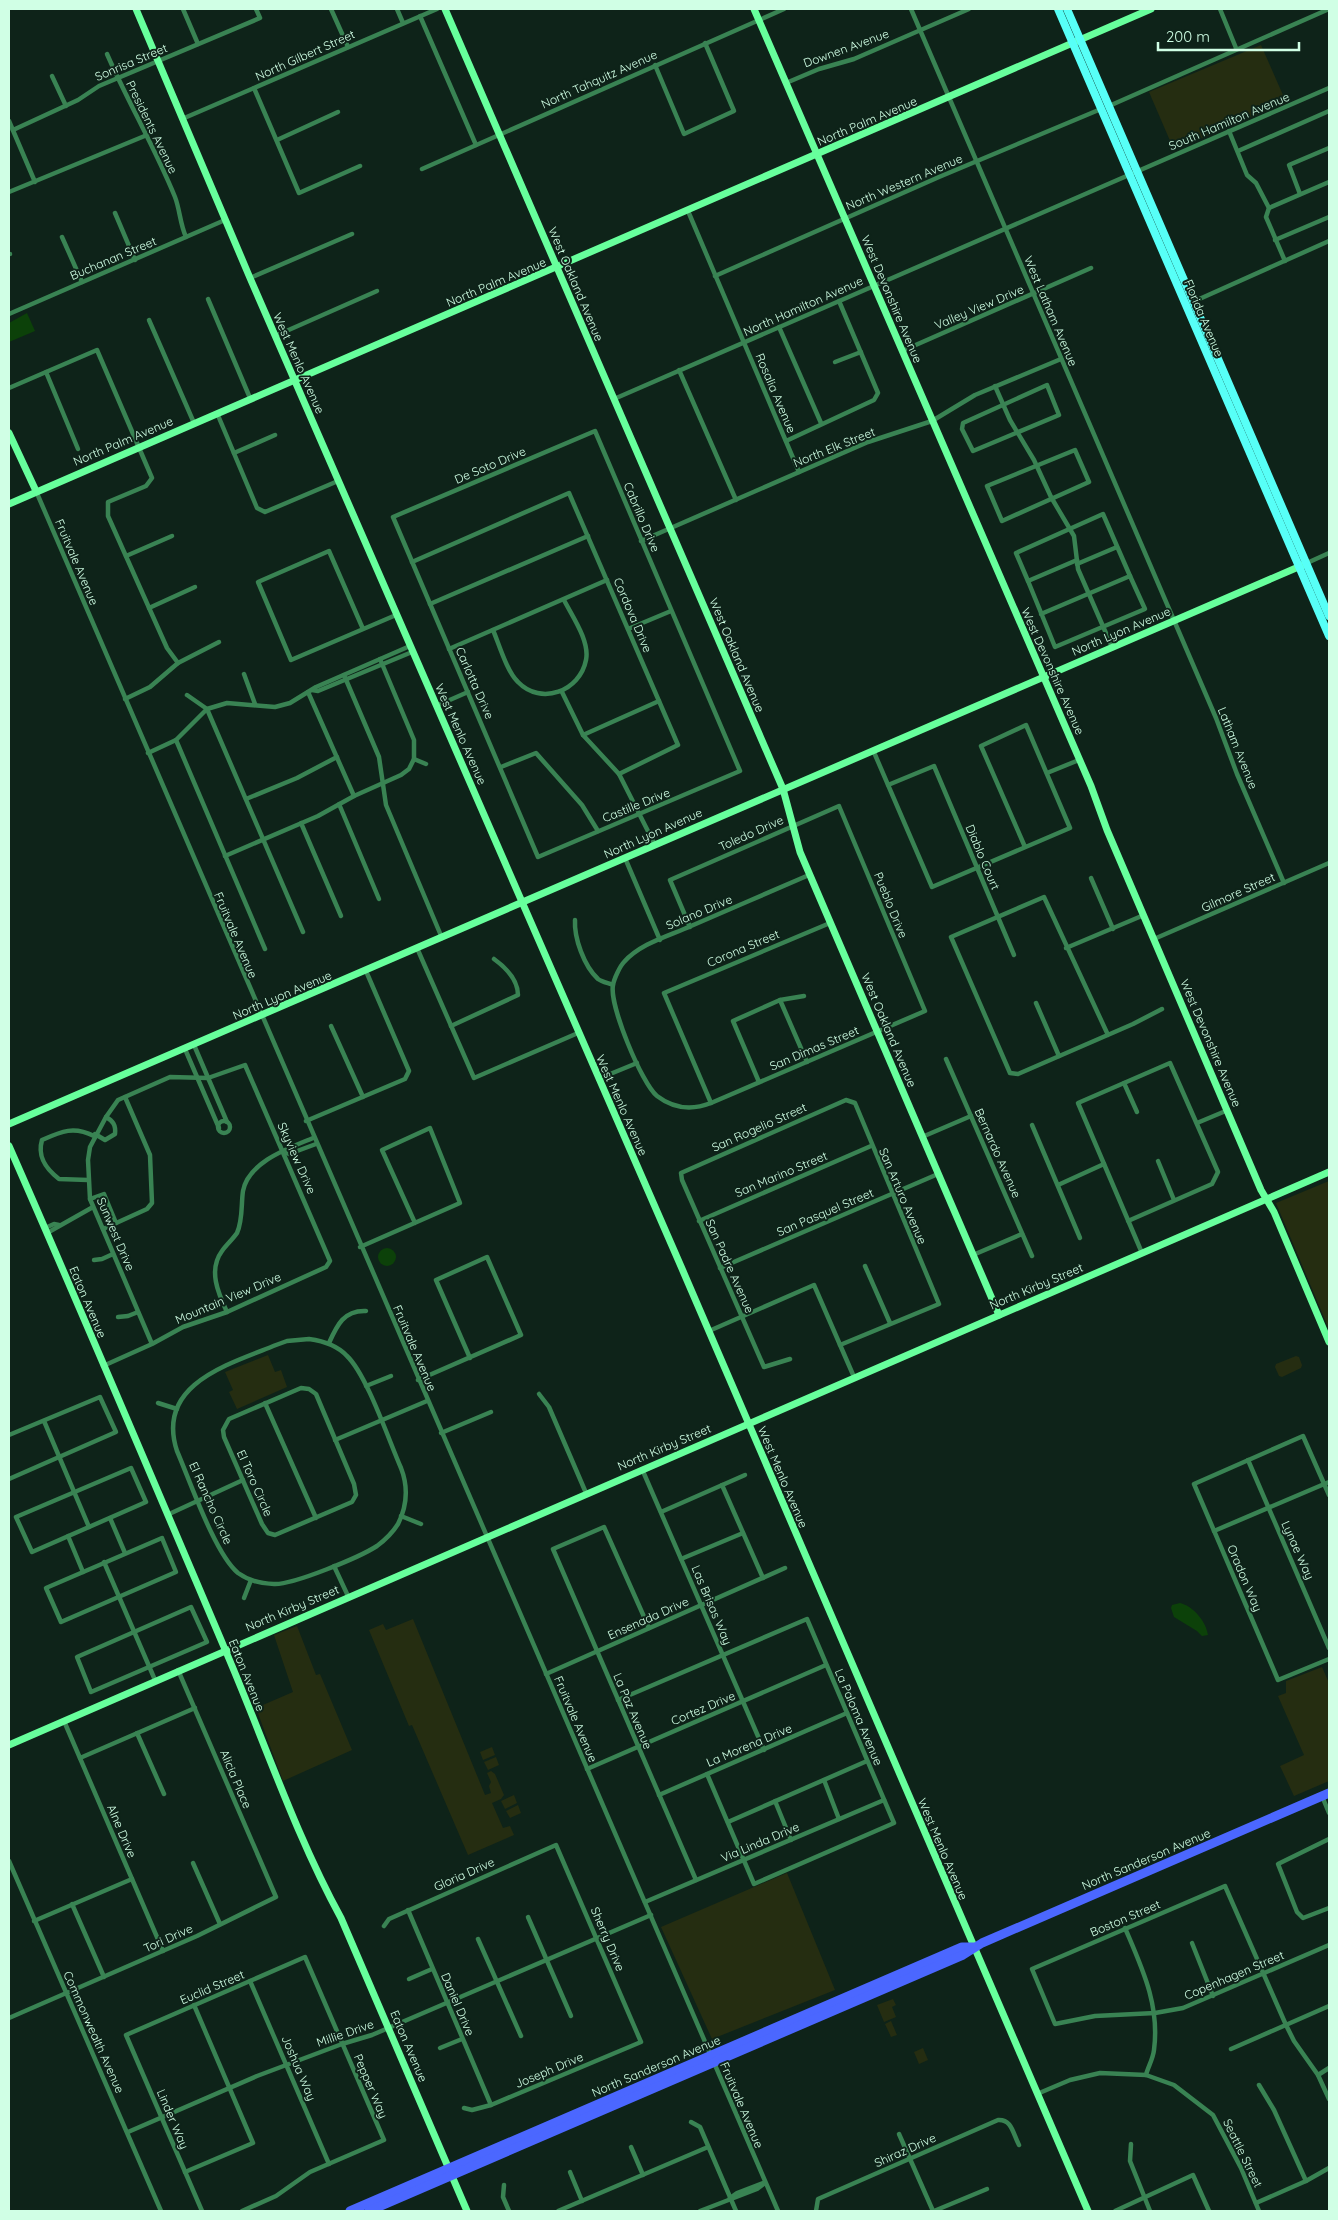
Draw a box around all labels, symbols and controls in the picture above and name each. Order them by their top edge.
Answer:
scale bar [1158,20,1299,52]
street label: Downen Avenue [801,25,891,70]
street label: North Gilbert Street [253,26,357,84]
text: 200 m [1166,27,1210,46]
street label: Sonrisa Street [93,40,169,84]
street label: North Tahquitz Avenue [539,46,660,111]
street label: Presidents Avenue [123,78,181,176]
street label: South Hamilton Avenue [1166,89,1292,153]
street label: North Palm Avenue [815,93,919,149]
street label: North Western Avenue [843,151,965,213]
street label: West Oakland Avenue [545,225,607,344]
street label: Buchanan Street [68,233,158,283]
street label: West Devonshire Avenue [858,233,926,365]
street label: North Palm Avenue [444,254,548,310]
street label: West Latham Avenue [1021,254,1081,369]
street label: North Hamilton Avenue [741,273,865,339]
street label: Florida Avenue [1181,277,1227,359]
street label: Valley View Drive [932,281,1026,333]
street label: West Menlo Avenue [270,310,328,416]
street label: Rosalia Avenue [752,351,800,435]
street label: North Palm Avenue [71,413,175,469]
street label: North Elk Street [791,424,877,470]
street label: De Soto Drive [452,443,528,487]
street label: Cabrillo Drive [621,480,664,554]
street label: Fruitvale Avenue [52,517,102,608]
street label: Cordova Drive [611,575,656,655]
street label: West Oakland Avenue [706,596,768,715]
street label: North Lyon Avenue [1069,603,1173,659]
street label: West Devonshire Avenue [1018,605,1088,737]
street label: Carlotta Drive [452,645,498,722]
street label: West Menlo Avenue [432,681,490,787]
street label: Latham Avenue [1215,705,1261,791]
street label: Castille Drive [600,785,672,825]
street label: North Lyon Avenue [601,804,705,861]
street label: Toledo Drive [716,812,786,854]
street label: Diablo Court [963,822,1003,892]
street label: Gilmore Street [1199,869,1277,915]
street label: Pueblo Drive [871,870,911,940]
street label: Fruitvale Avenue [211,890,261,981]
street label: Solano Drive [664,891,735,933]
street label: Corona Street [705,926,781,970]
street label: North Lyon Avenue [230,967,334,1023]
street label: West Oakland Avenue [858,971,920,1090]
street label: West Devonshire Avenue [1177,977,1245,1109]
street label: San Dimas Street [767,1022,861,1074]
street label: West Menlo Avenue [593,1052,651,1158]
street label: San Rogelio Street [709,1099,809,1155]
street label: Bernardo Avenue [972,1106,1025,1200]
street label: Skyview Drive [275,1120,320,1196]
street label: San Arturo Avenue [876,1145,930,1247]
street label: San Marino Street [733,1148,829,1200]
street label: San Pasquel Street [774,1185,876,1239]
street label: Sunwest Drive [94,1195,138,1273]
street label: San Padre Avenue [703,1217,758,1316]
street label: North Kirby Street [987,1260,1085,1312]
street label: Eaton Avenue [66,1264,110,1340]
street label: Mountain View Drive [173,1269,283,1327]
street label: Fruitvale Avenue [390,1303,440,1394]
street label: North Kirby Street [615,1421,713,1473]
street label: West Menlo Avenue [755,1424,811,1530]
street label: El Toro Circle [234,1447,276,1519]
street label: El Rancho Circle [186,1459,236,1547]
street label: Lynae Way [1278,1518,1318,1582]
street label: Oradon Way [1224,1542,1266,1614]
street label: Las Brisas Way [688,1563,736,1647]
street label: North Kirby Street [243,1582,341,1634]
street label: Ensenada Drive [605,1593,691,1643]
street label: Eaton Avenue [226,1637,268,1714]
street label: La Paloma Avenue [832,1666,886,1768]
street label: La Paz Avenue [610,1671,656,1752]
street label: Fruitvale Avenue [551,1674,601,1765]
street label: Cortez Drive [669,1688,738,1728]
street label: La Morena Drive [704,1720,794,1770]
street label: Alicia Place [217,1747,255,1811]
street label: West Menlo Avenue [915,1796,971,1902]
street label: Alne Drive [104,1802,140,1860]
street label: Via Linda Drive [719,1819,802,1865]
street label: North Sanderson Avenue [1079,1825,1213,1893]
street label: Gloria Drive [431,1854,497,1894]
street label: Boston Street [1088,1896,1162,1940]
street label: Sherry Drive [588,1905,628,1974]
street label: Tori Drive [141,1920,195,1956]
street label: Copenhagen Street [1182,1947,1286,2003]
street label: Euclid Street [178,1967,246,2007]
street label: Commonwealth Avenue [60,1969,128,2096]
street label: Daniel Drive [438,1970,478,2038]
street label: Eaton Avenue [387,2008,431,2084]
street label: Millie Drive [314,2016,376,2050]
street label: North Sanderson Avenue [589,2032,723,2100]
street label: Joshua Way [279,2033,319,2103]
street label: Joseph Drive [513,2049,586,2091]
street label: Pepper Way [351,2051,391,2121]
street label: Fruitvale Avenue [717,2060,767,2151]
street label: Linder Way [154,2087,192,2151]
street label: Seattle Street [1220,2116,1266,2190]
street label: Shiraz Drive [872,2130,938,2170]

